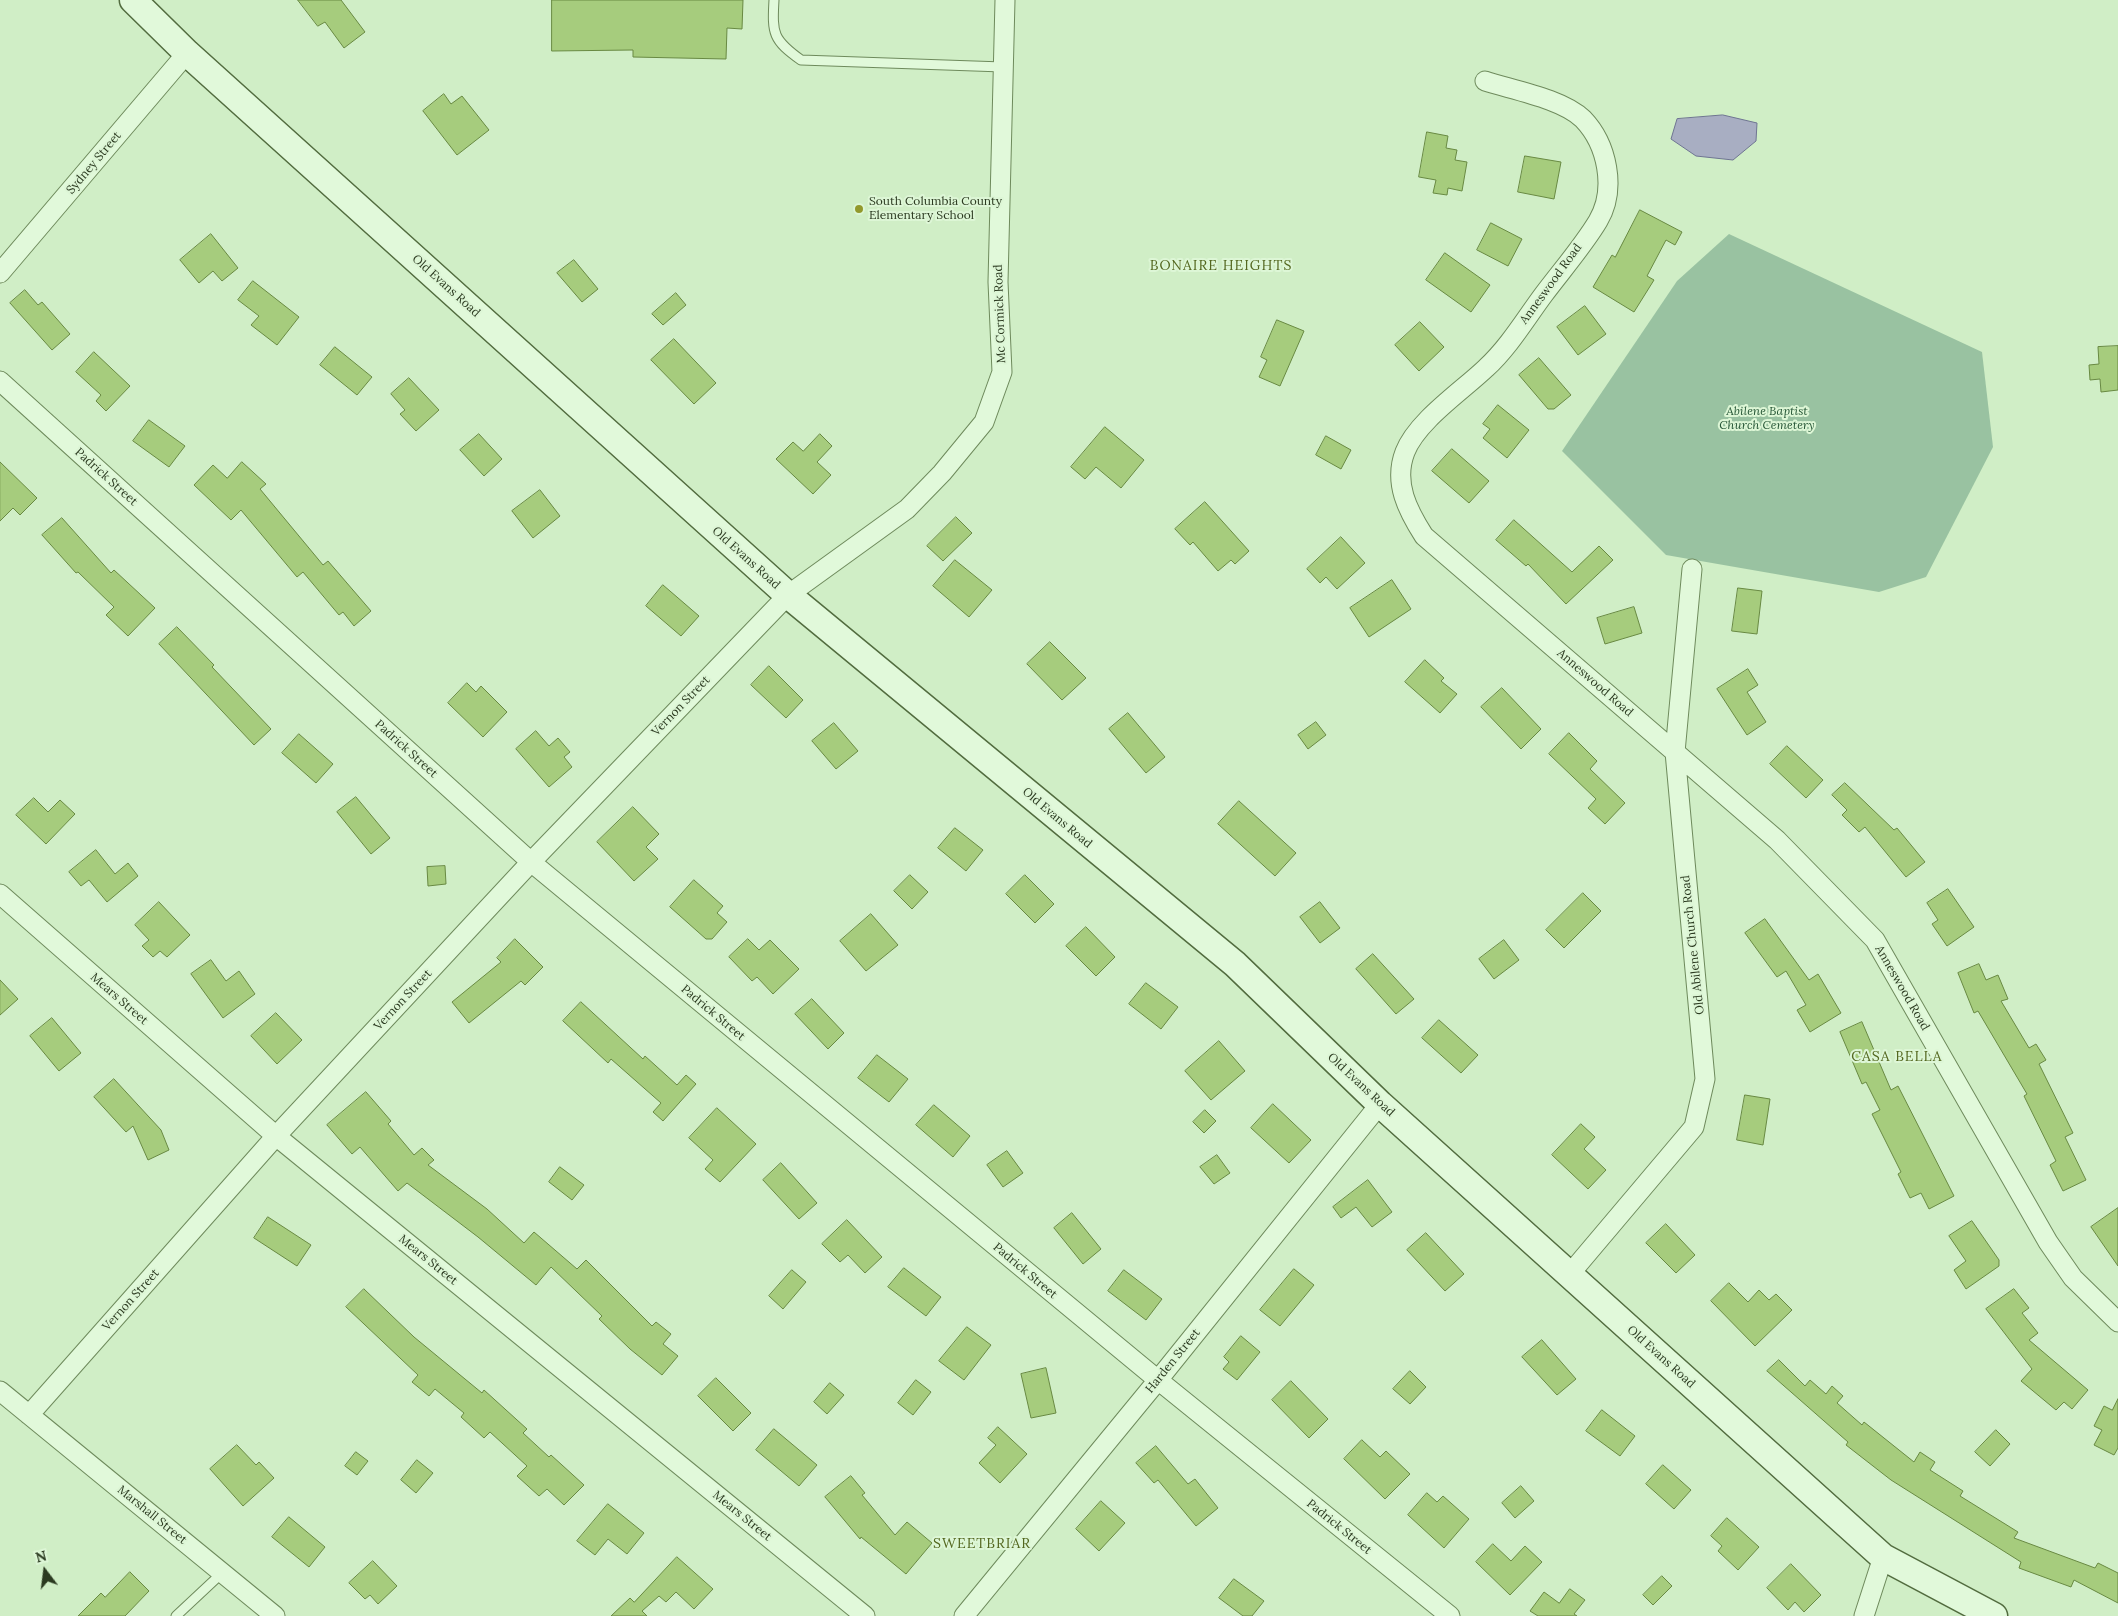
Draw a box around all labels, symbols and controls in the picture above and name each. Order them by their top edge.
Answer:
street label: Sydney Street [64,129,124,197]
place label: South Columbia County Elementary School [869,195,1002,223]
marker: South Columbia County Elementary School [853,203,865,215]
street label: Anneswood Road [1517,241,1585,327]
street label: Old Evans Road [409,252,483,320]
district label: BONAIRE HEIGHTS [1148,258,1294,274]
street label: Mc Cormick Road [991,264,1009,364]
park label: Abilene Baptist Church Cemetery [1719,405,1815,433]
street label: Padrick Street [72,445,140,509]
street label: Old Evans Road [709,524,783,592]
street label: Anneswood Road [1554,646,1636,720]
street label: Vernon Street [649,673,713,739]
street label: Padrick Street [372,717,440,781]
street label: Old Evans Road [1019,785,1095,851]
street label: Old Abilene Church Road [1679,875,1707,1015]
street label: Anneswood Road [1872,943,1932,1033]
street label: Vernon Street [371,967,435,1033]
street label: Mears Street [87,970,151,1028]
street label: Padrick Street [678,982,748,1044]
district label: CASA BELLA [1850,1049,1944,1065]
street label: Old Evans Road [1324,1050,1398,1120]
street label: Mears Street [396,1232,460,1288]
street label: Padrick Street [990,1240,1060,1302]
street label: Vernon Street [100,1266,162,1334]
street label: Old Evans Road [1624,1323,1698,1391]
street label: Harden Street [1143,1326,1203,1396]
street label: Marshall Street [114,1483,190,1547]
street label: Mears Street [710,1488,774,1544]
street label: Padrick Street [1304,1497,1374,1557]
district label: SWEETBRIAR [932,1536,1032,1552]
north arrow [20,1546,70,1596]
text: N [34,1546,49,1567]

